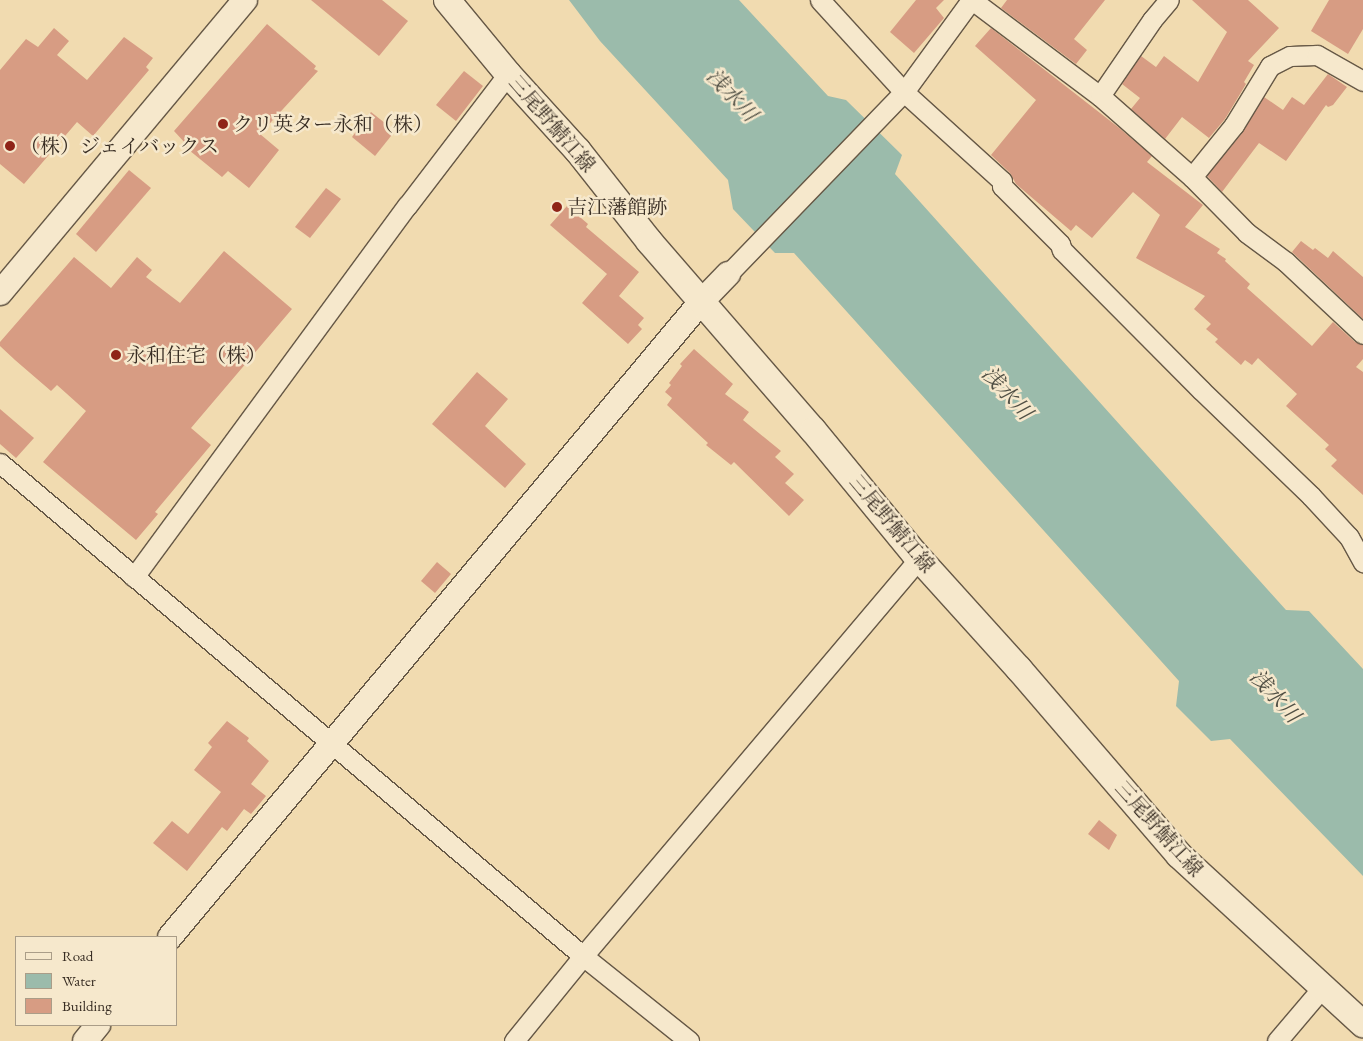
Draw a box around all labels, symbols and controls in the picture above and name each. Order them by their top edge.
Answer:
water label: 浅水川 [701,63,763,127]
street label: 三尾野鯖江線 [504,71,600,177]
place label: クリ英ター永和（株） [233,112,433,136]
marker: クリ英ター永和（株） [217,118,229,130]
place label: （株）ジェイバックス [20,134,220,158]
marker: （株）ジェイバックス [4,140,16,152]
place label: 吉江藩館跡 [567,195,667,219]
marker: 吉江藩館跡 [551,201,563,213]
place label: 永和住宅（株） [126,343,266,367]
marker: 永和住宅（株） [110,349,122,361]
water label: 浅水川 [977,361,1037,425]
street label: 三尾野鯖江線 [844,470,940,578]
water label: 浅水川 [1245,664,1305,728]
street label: 三尾野鯖江線 [1110,776,1208,882]
legend [15,936,178,1026]
text: Road [62,946,93,965]
text: Water [62,971,96,990]
text: Building [62,996,112,1015]

